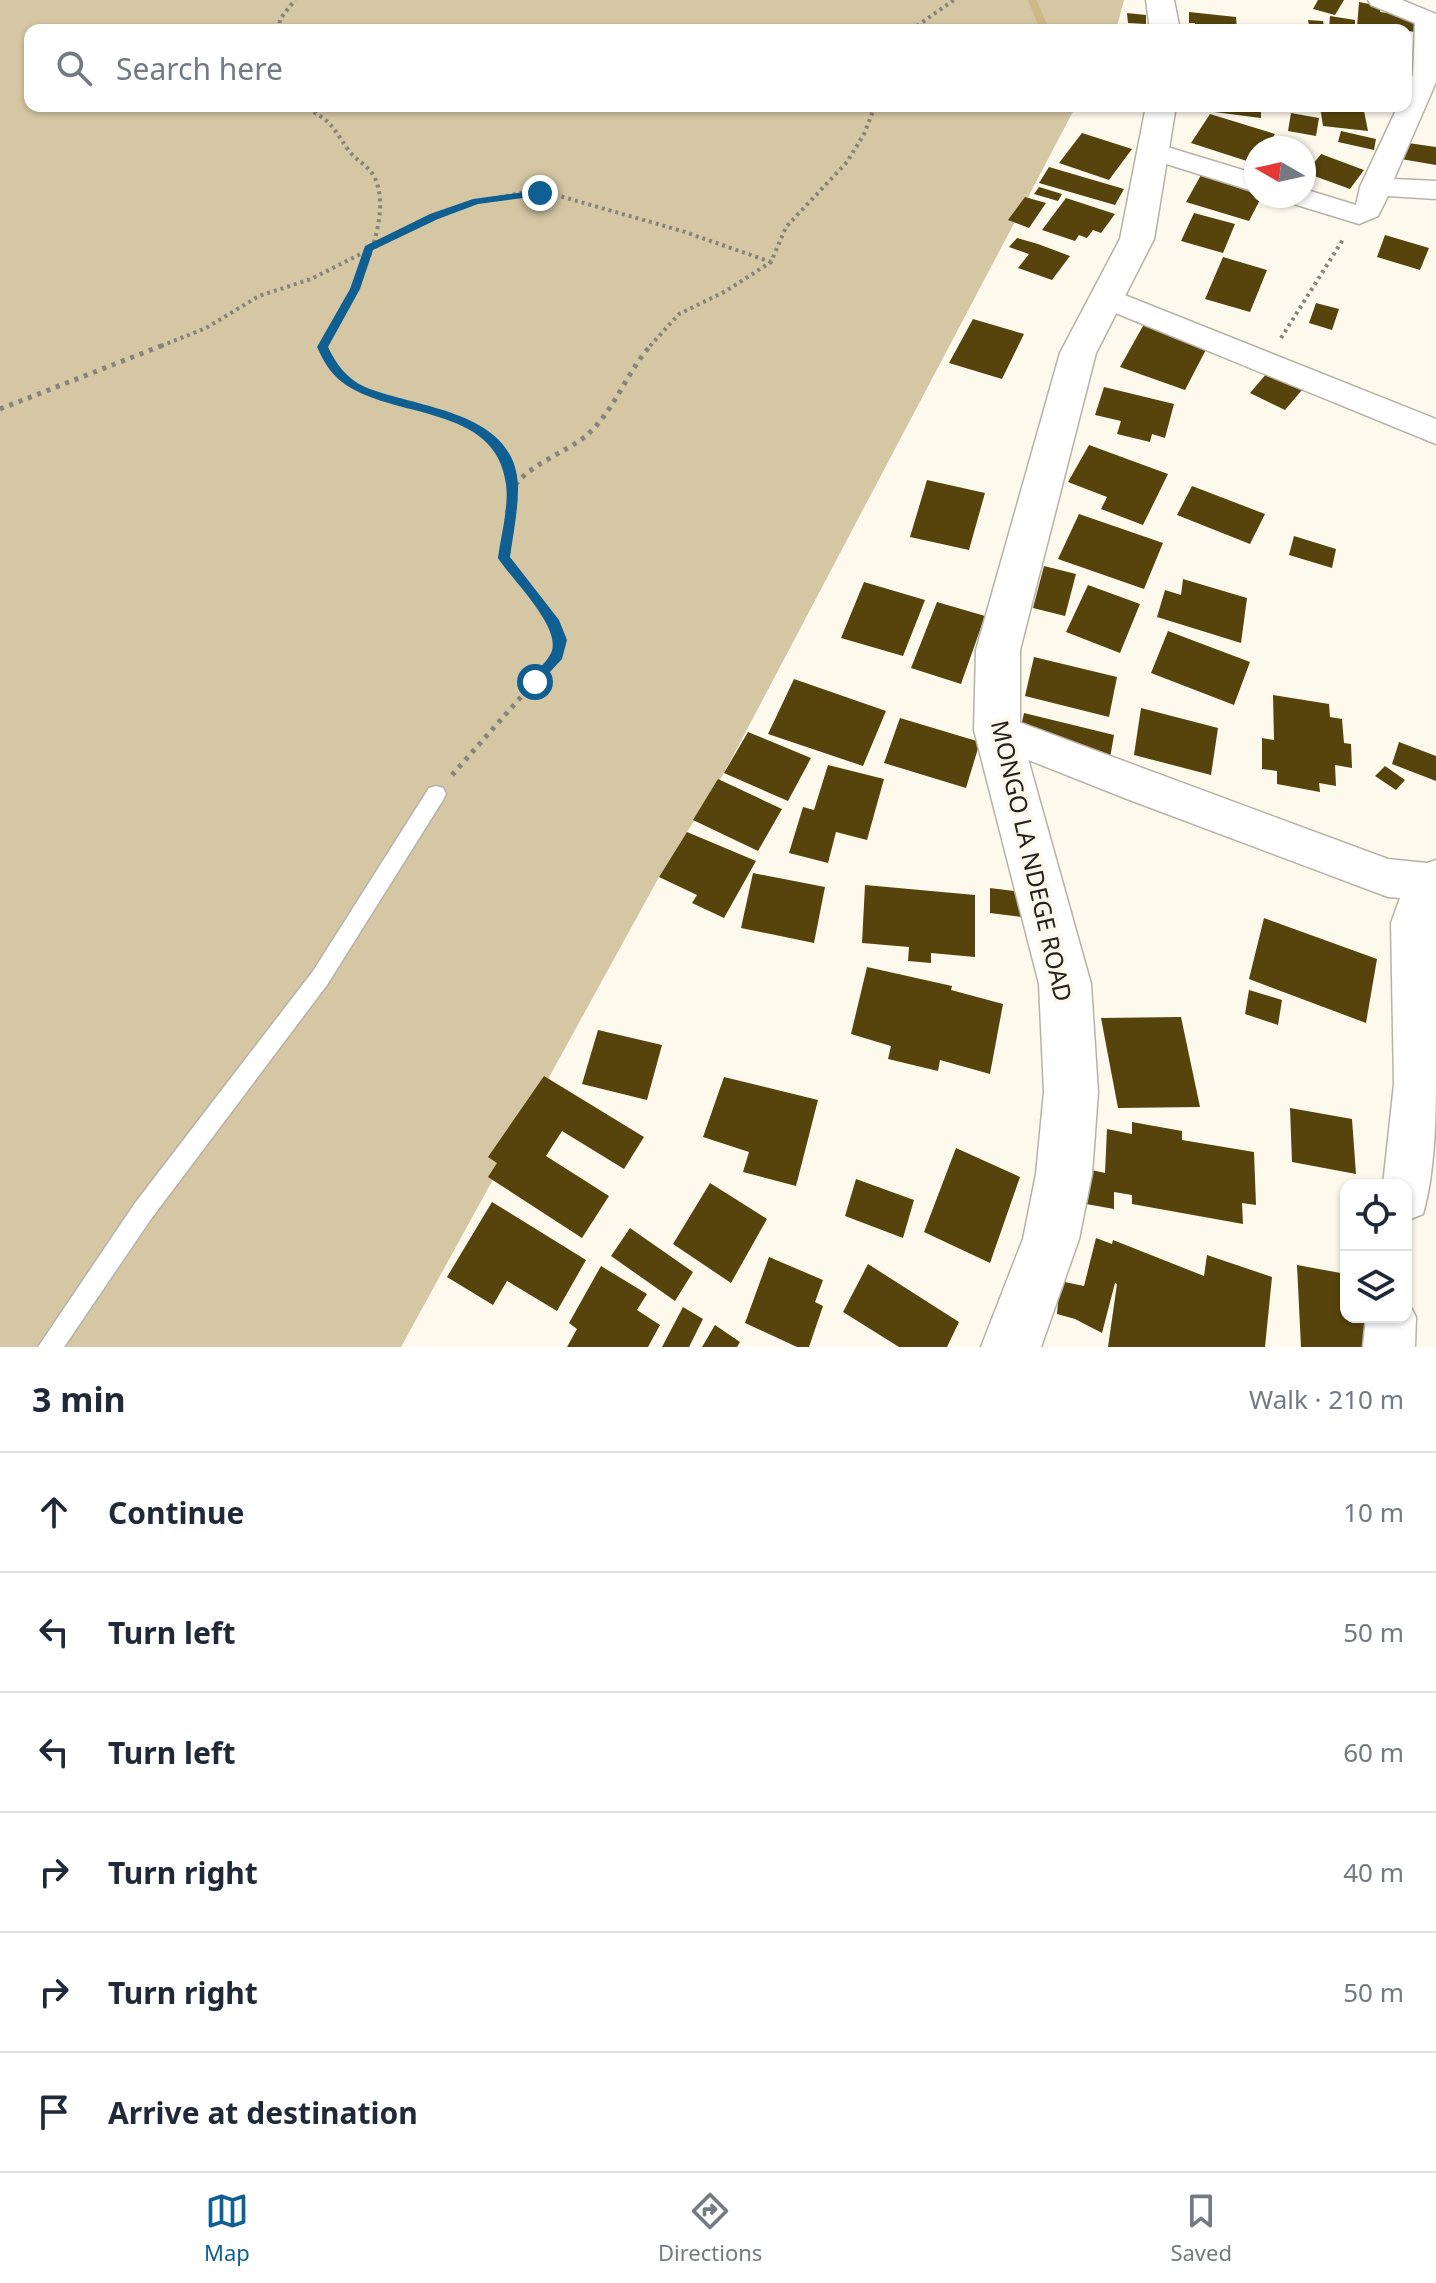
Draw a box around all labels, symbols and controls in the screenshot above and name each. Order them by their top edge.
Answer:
search box [24,24,1412,112]
icon: search [52,46,96,90]
text: Search here [116,48,283,89]
north arrow [1244,136,1316,208]
route end [522,175,558,211]
route start [517,664,553,700]
street label: MONGO LA NDEGE ROAD [984,717,1081,1004]
map controls [1340,1179,1412,1323]
button: locate [1340,1179,1412,1251]
button: layers [1340,1251,1412,1323]
text: 3 min [32,1376,126,1422]
text: Walk · 210 m [1249,1381,1404,1417]
icon: ahead [32,1490,76,1534]
text: Continue [108,1492,244,1533]
text: 10 m [1343,1494,1404,1530]
icon: left [32,1610,76,1654]
text: Turn left [108,1612,236,1653]
text: 50 m [1343,1614,1404,1650]
icon: left [32,1730,76,1774]
text: Turn left [108,1732,236,1773]
text: 60 m [1343,1734,1404,1770]
icon: right [32,1850,76,1894]
text: Turn right [108,1852,258,1893]
text: 40 m [1343,1854,1404,1890]
icon: right [32,1970,76,2014]
text: Turn right [108,1972,258,2013]
text: 50 m [1343,1974,1404,2010]
icon: arrive [32,2090,76,2134]
text: Arrive at destination [108,2092,418,2133]
tab: Map [204,2189,250,2267]
tab: Directions [658,2189,762,2267]
tab: Saved [1170,2189,1232,2267]

